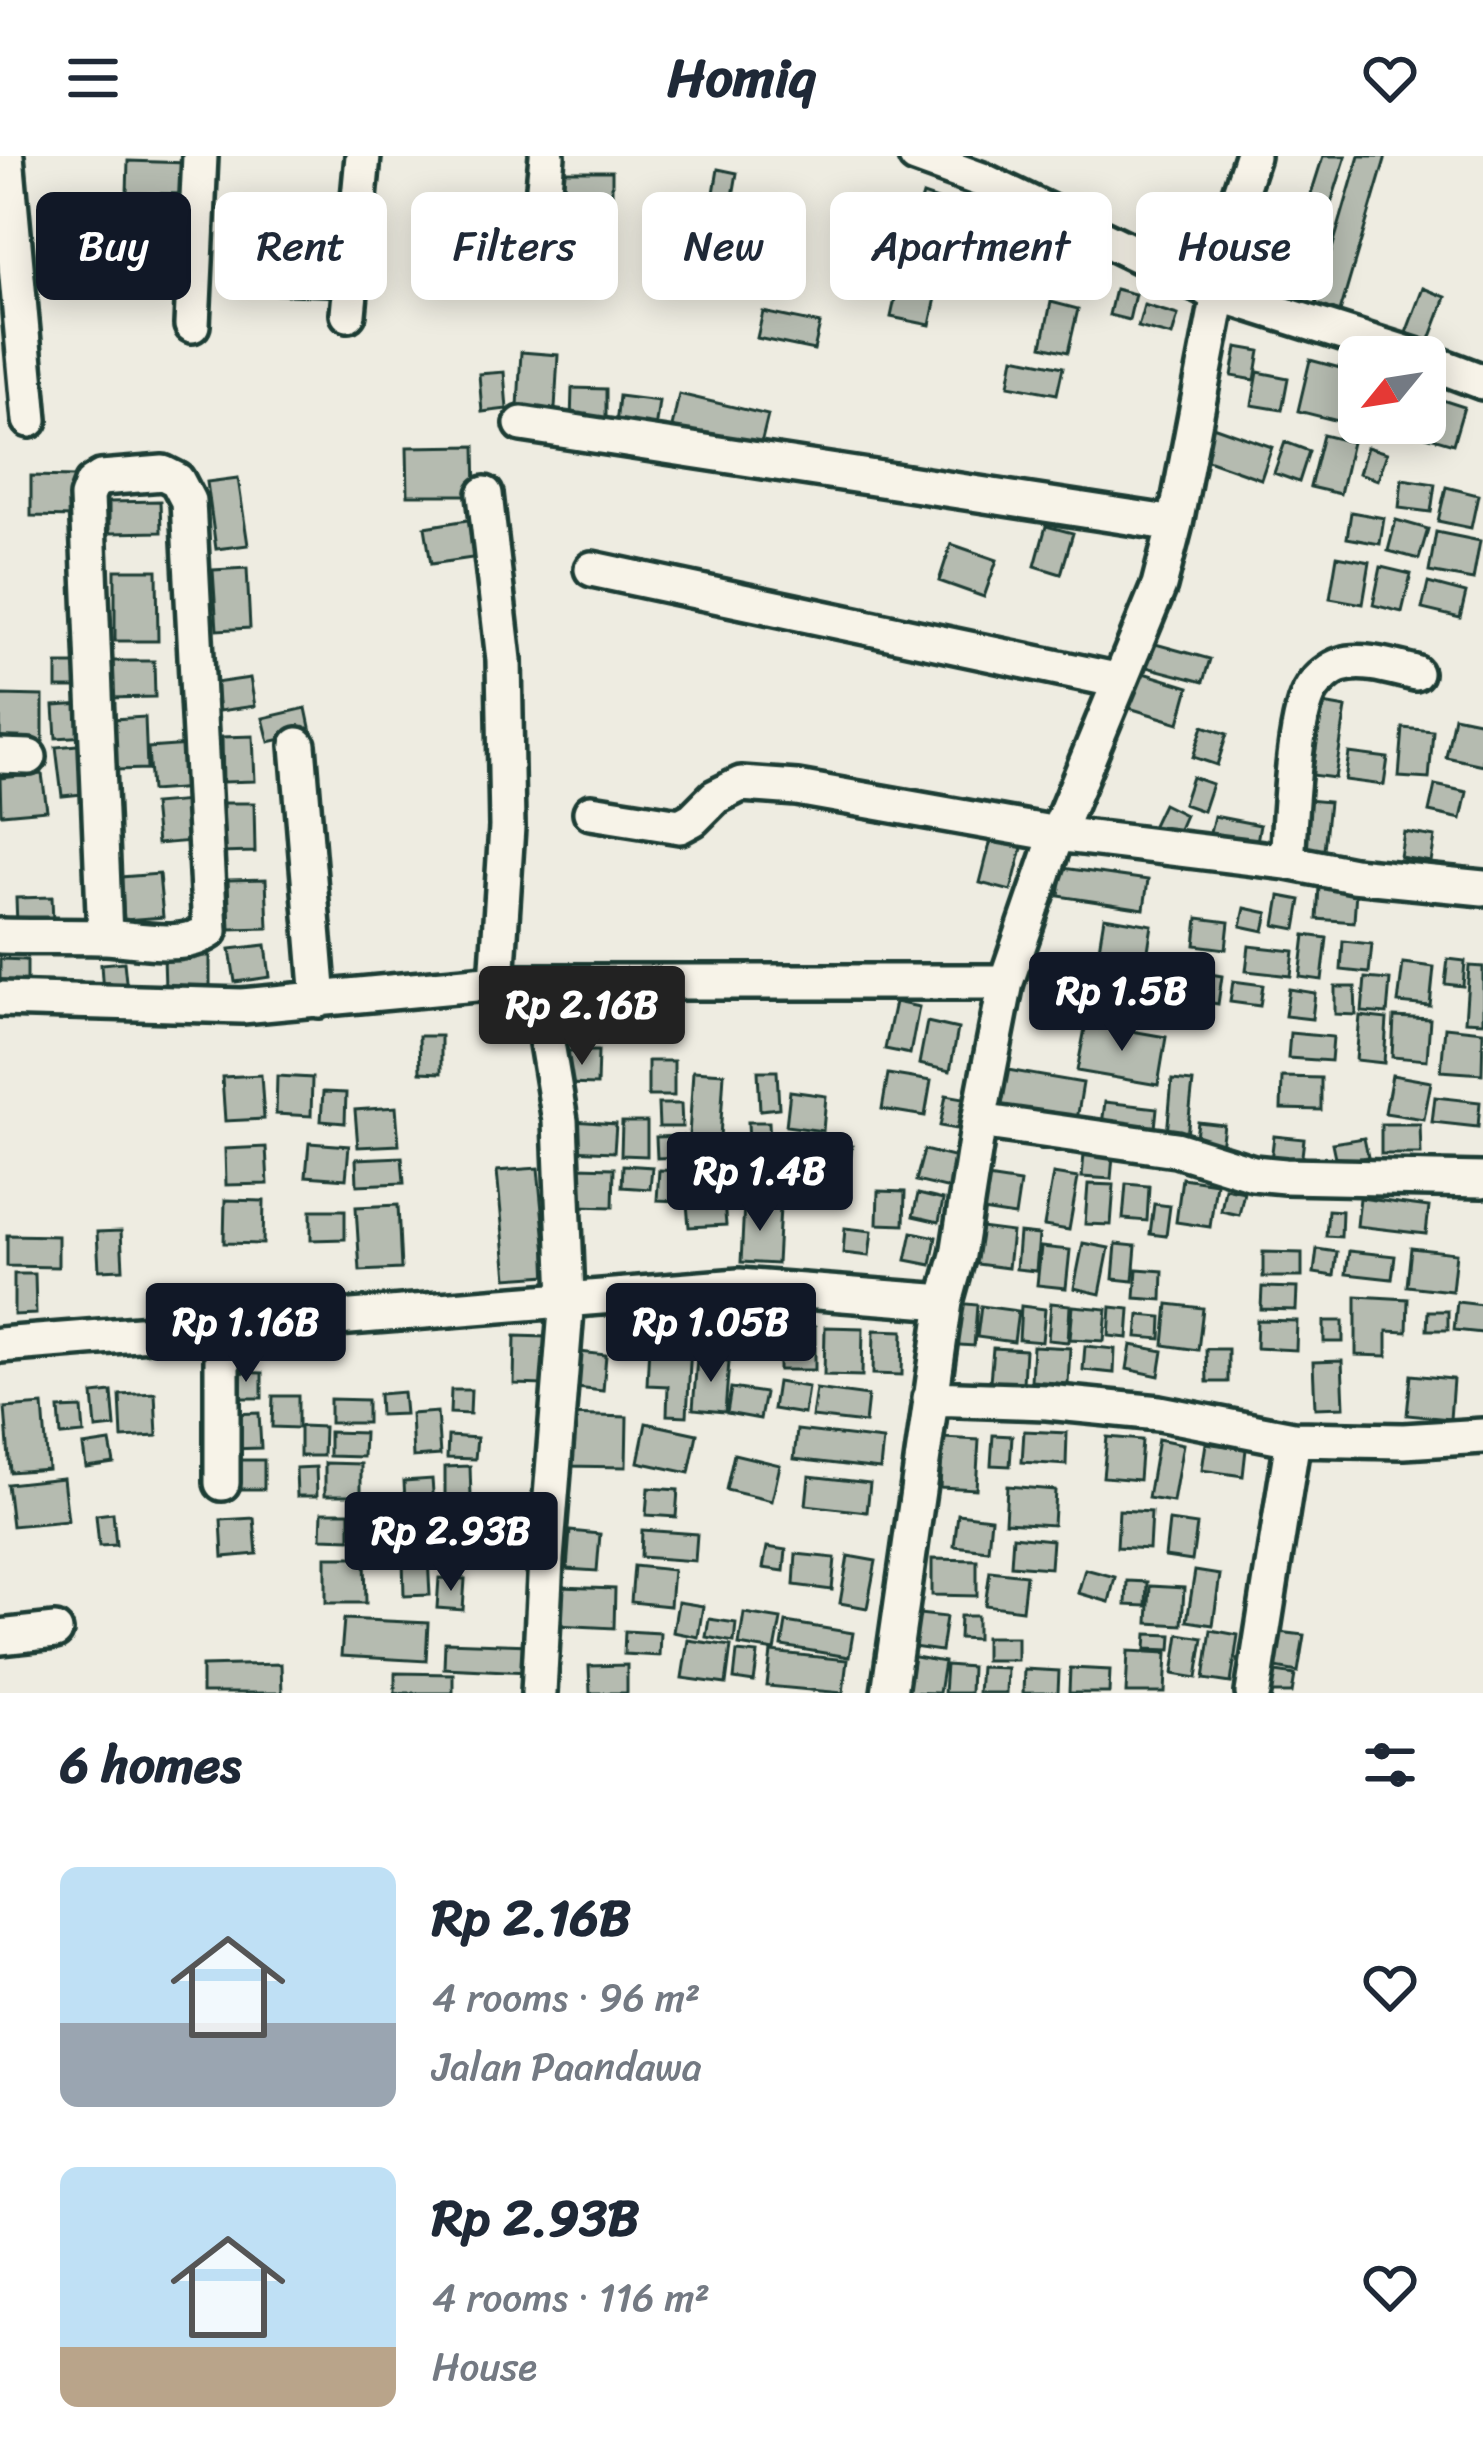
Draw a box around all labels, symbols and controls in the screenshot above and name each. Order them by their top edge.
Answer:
text: Homiq [667,30,816,126]
icon: menu [60,45,126,111]
icon: heart [1357,45,1423,111]
chip: Buy [36,192,191,300]
chip: Rent [215,192,387,300]
chip: Filters [411,192,618,300]
chip: New [642,192,806,300]
chip: Apartment [830,192,1112,300]
chip: House [1136,192,1333,300]
north arrow [1338,336,1446,444]
map controls [1338,336,1446,444]
pin: Rp 1.5B [1011,952,1233,1054]
text: Rp 1.5B [1056,956,1188,1025]
pin: Rp 2.16B [458,966,706,1068]
text: Rp 2.16B [506,970,658,1039]
pin: Rp 1.4B [649,1132,871,1234]
text: Rp 1.4B [694,1136,826,1205]
pin: Rp 1.16B [122,1283,370,1385]
pin: Rp 1.05B [587,1283,835,1385]
text: Rp 1.16B [173,1287,319,1356]
text: Rp 1.05B [633,1287,789,1356]
pin: Rp 2.93B [327,1492,575,1594]
text: Rp 2.93B [372,1496,530,1565]
text: 6 homes [60,1720,241,1810]
icon: filters [1357,1732,1423,1798]
text: Rp 2.16B [432,1873,631,1963]
icon: home [156,1915,300,2059]
icon: heart [1357,1954,1423,2020]
text: 4 rooms · 96 m² [432,1963,700,2032]
text: Jalan Paandawa [432,2032,702,2101]
text: Rp 2.93B [432,2173,639,2263]
icon: home [156,2215,300,2359]
icon: heart [1357,2254,1423,2320]
text: 4 rooms · 116 m² [432,2263,710,2332]
text: House [432,2332,537,2401]

